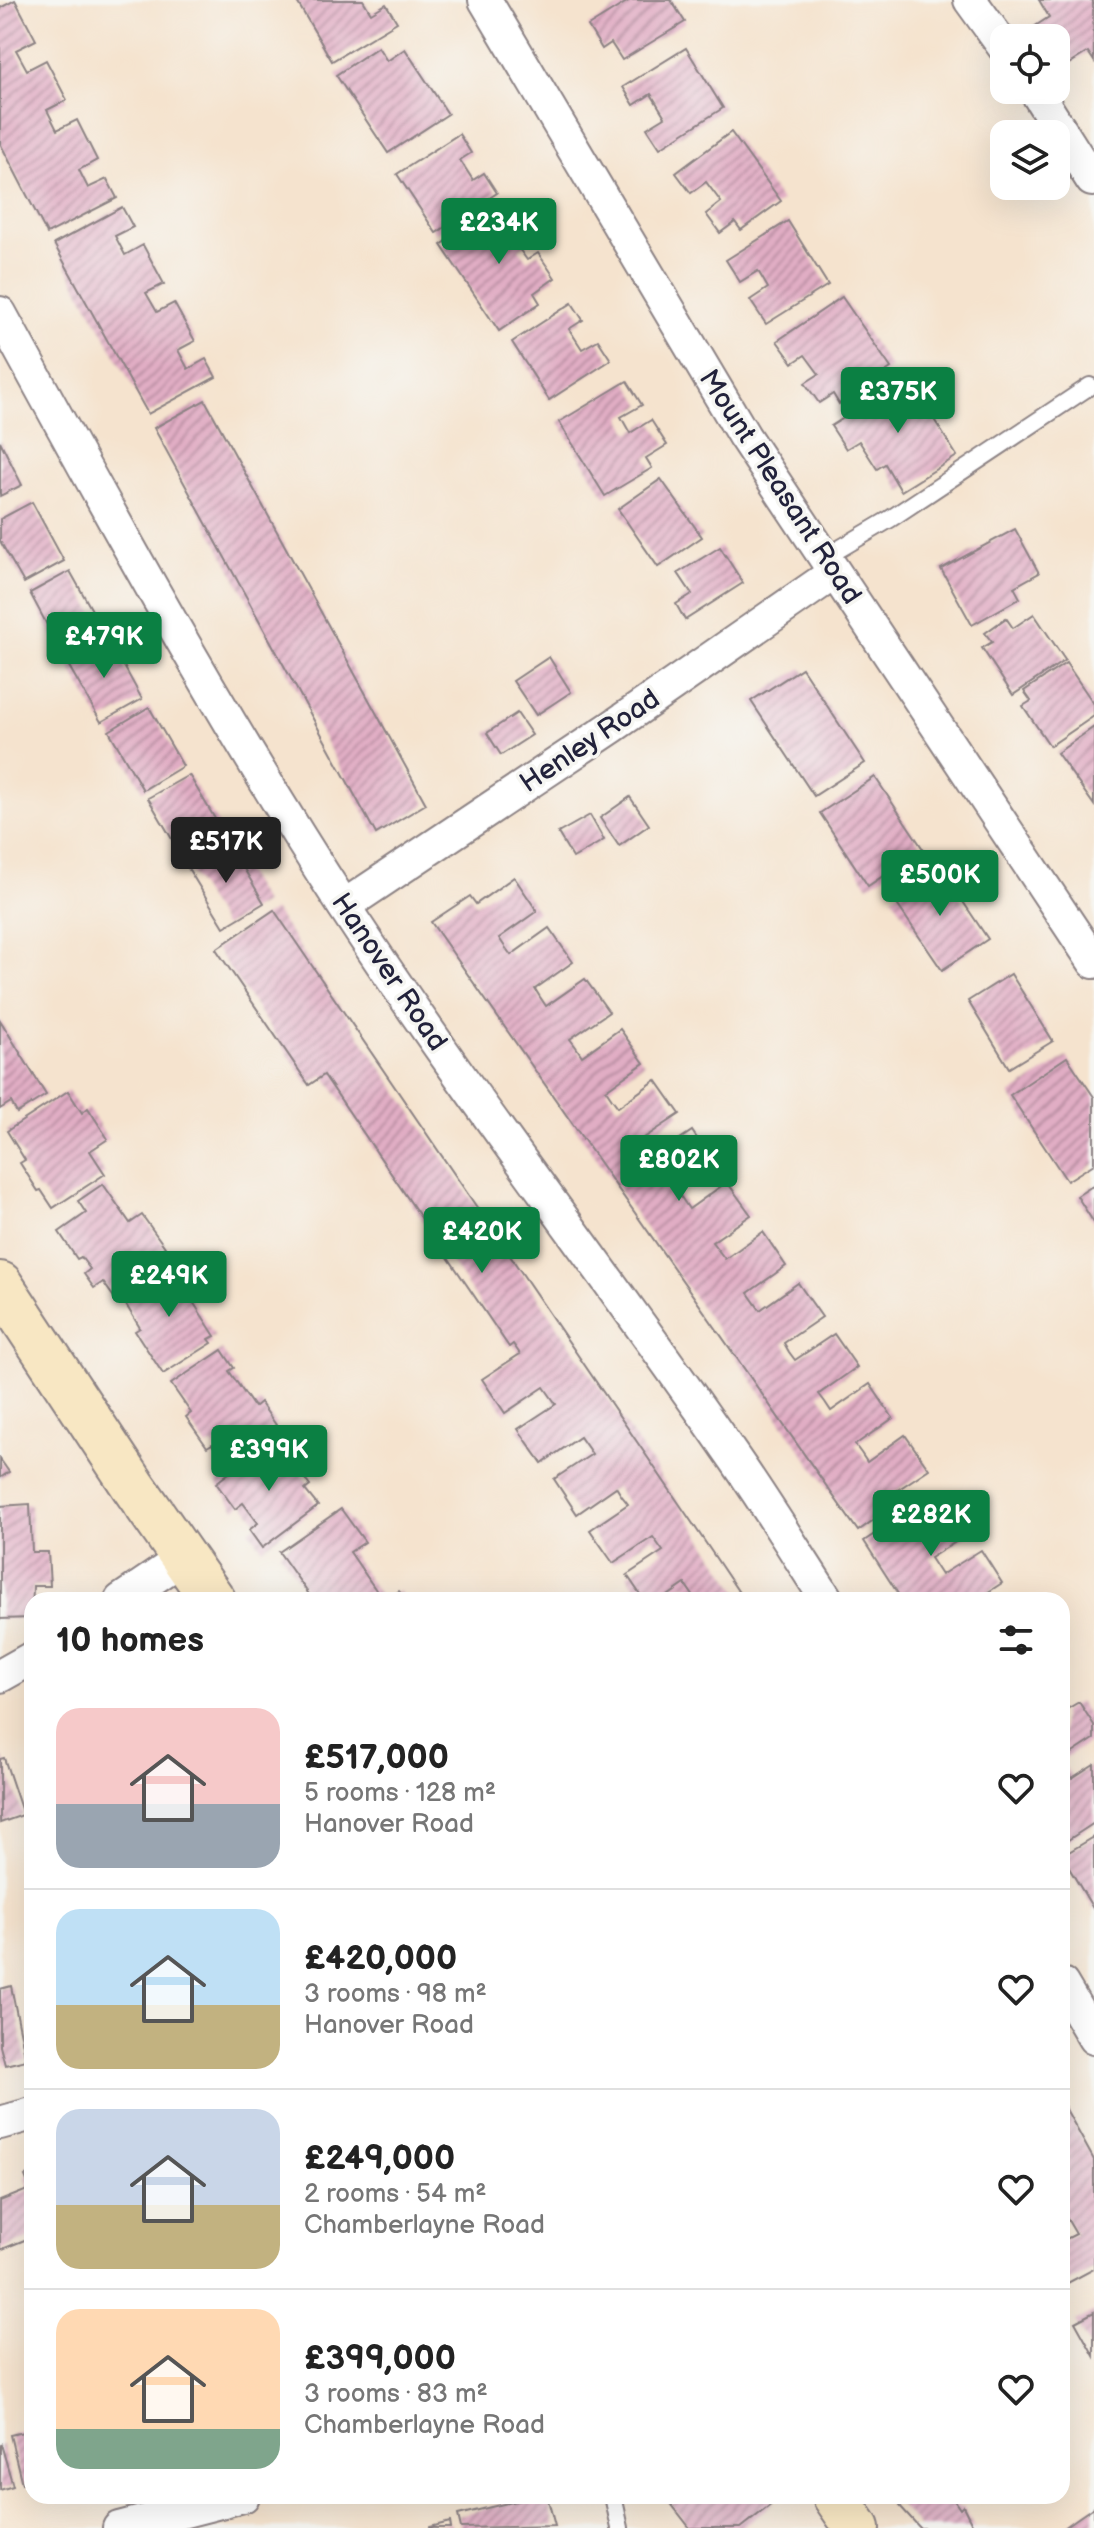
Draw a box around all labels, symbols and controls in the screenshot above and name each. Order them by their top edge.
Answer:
map controls [990,24,1070,200]
button: locate [990,24,1070,104]
button: layers [990,120,1070,200]
pin: £234K [443,198,555,266]
text: £234K [459,208,539,239]
street label: Mount Pleasant Road [692,364,868,610]
pin: £375K [842,367,954,435]
text: £375K [859,377,937,408]
pin: £479K [48,612,160,680]
text: £479K [65,622,143,653]
street label: Henley Road [514,682,666,800]
pin: £517K [170,817,282,885]
text: £517K [189,827,263,858]
pin: £500K [884,850,996,918]
text: £500K [899,860,981,891]
street label: Hanover Road [324,887,454,1057]
pin: £802K [623,1135,735,1203]
text: £802K [638,1145,720,1176]
pin: £420K [426,1207,538,1275]
text: £420K [442,1217,522,1248]
pin: £249K [113,1251,225,1319]
text: £249K [130,1261,208,1292]
pin: £399K [213,1425,325,1493]
text: £399K [229,1435,309,1466]
pin: £282K [875,1490,987,1558]
text: £282K [891,1500,971,1531]
icon: filters [994,1618,1038,1662]
text: 10 homes [56,1620,204,1661]
text: £517,000 [304,1737,449,1778]
icon: home [120,1740,216,1836]
icon: heart [994,1766,1038,1810]
text: 5 rooms · 128 m² [304,1778,496,1809]
text: Hanover Road [304,1809,474,1840]
text: £420,000 [304,1938,457,1979]
icon: home [120,1941,216,2037]
icon: heart [994,1967,1038,2011]
text: 3 rooms · 98 m² [304,1979,487,2010]
text: Hanover Road [304,2010,474,2041]
text: £249,000 [304,2138,455,2179]
icon: home [120,2141,216,2237]
icon: heart [994,2167,1038,2211]
text: 2 rooms · 54 m² [304,2179,487,2210]
text: Chamberlayne Road [304,2210,545,2241]
text: £399,000 [304,2338,456,2379]
icon: home [120,2341,216,2437]
icon: heart [994,2367,1038,2411]
text: 3 rooms · 83 m² [304,2379,488,2410]
text: Chamberlayne Road [304,2410,545,2441]

